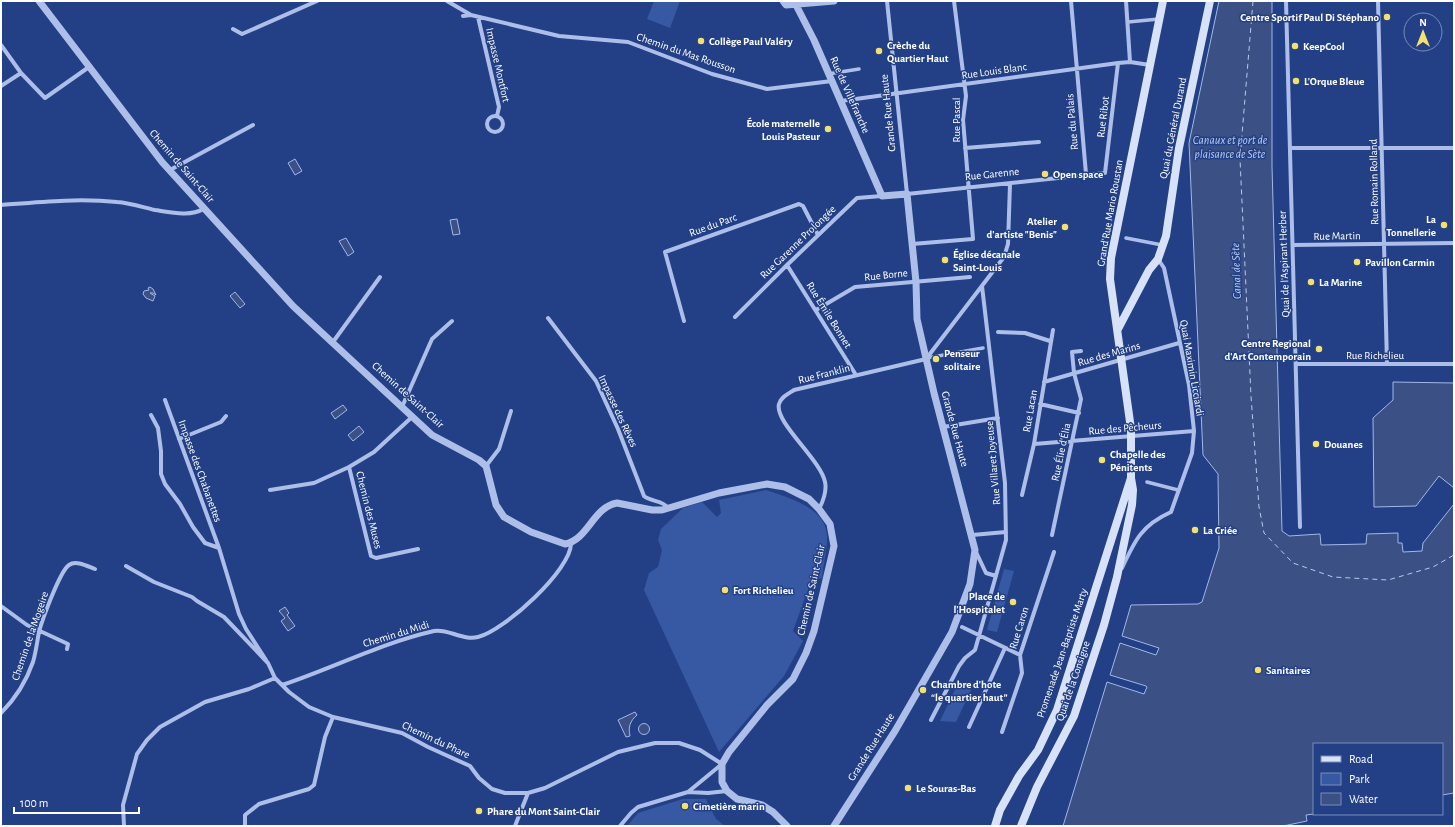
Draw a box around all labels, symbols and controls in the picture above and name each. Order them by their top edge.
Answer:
place label: Centre Sportif Paul Di Stéphano [1240,12,1380,23]
marker: Centre Sportif Paul Di Stéphano [1382,12,1392,22]
north arrow [1403,12,1443,52]
text: N [1419,17,1427,28]
street label: Impasse Montfort [484,27,512,104]
street label: Chemin du Mas Rousson [635,31,737,75]
marker: Collège Paul Valéry [696,36,706,46]
place label: Collège Paul Valéry [709,36,793,47]
place label: Crèche du Quartier Haut [887,40,949,65]
marker: KeepCool [1290,41,1300,51]
place label: KeepCool [1303,41,1345,52]
marker: Crèche du Quartier Haut [874,46,884,56]
street label: Rue de Villefranche [828,55,872,135]
street label: Rue Louis Blanc [961,61,1028,81]
street label: Grande Rue Haute [878,74,898,152]
street label: Quai du Général Durand [1158,76,1188,180]
marker: L'Orque Bleue [1291,76,1301,86]
place label: L'Orque Bleue [1304,76,1364,87]
street label: Rue du Palais [1064,93,1080,151]
street label: Rue Ribot [1095,95,1111,138]
street label: Rue Pascal [951,98,962,142]
place label: École maternelle Louis Pasteur [746,117,820,142]
marker: École maternelle Louis Pasteur [823,124,833,134]
street label: Chemin de Saint-Clair [147,127,217,205]
water label: Canaux et port de plaisance de Sète [1193,134,1268,161]
street label: Rue Romain Rolland [1368,138,1380,225]
street label: Grand'Rue Mario Roustan [1095,159,1125,267]
street label: Rue Garenne [964,166,1020,182]
marker: Open space [1040,169,1050,179]
place label: Open space [1053,169,1103,180]
street label: Rue Garenne Prolongée [758,203,838,281]
street label: Quai de l'Aspirant Herber [1277,210,1291,318]
street label: Rue du Parc [688,211,739,239]
place label: La Tonnellerie [1386,214,1437,238]
place label: Atelier d'artiste "Benis" [987,216,1057,240]
marker: La Tonnellerie [1439,220,1449,230]
marker: Atelier d'artiste "Benis" [1060,222,1070,232]
street label: Rue Martin [1313,230,1361,242]
water label: Canal de Sète [1229,242,1243,299]
place label: Église décanale Saint-Louis [953,248,1020,273]
marker: Église décanale Saint-Louis [940,255,950,265]
marker: Pavillon Carmin [1352,257,1362,267]
place label: Pavillon Carmin [1365,257,1435,268]
street label: Rue Borne [864,267,908,283]
marker: La Marine [1306,277,1316,287]
place label: La Marine [1319,277,1362,288]
street label: Rue Émile Bonnet [804,280,855,350]
street label: Quai Maximin Licciardi [1178,319,1206,417]
place label: Centre Regional d'Art Contemporain [1225,338,1311,362]
street label: Rue des Marins [1076,340,1142,368]
marker: Centre Regional d'Art Contemporain [1314,344,1324,354]
place label: Penseur solitaire [944,348,980,372]
street label: Rue Richelieu [1346,350,1404,361]
marker: Penseur solitaire [931,354,941,364]
street label: Chemin de Saint-Clair [370,360,447,430]
street label: Rue Franklin [797,362,851,386]
street label: Impasse des Rêves [596,373,640,449]
street label: Rue Lacan [1021,389,1039,433]
street label: Grande Rue Haute [940,390,970,468]
street label: Impasse des Chabanettes [176,418,224,524]
street label: Rue des Pêcheurs [1088,419,1162,437]
street label: Rue Villaret Joyeuse [984,420,1002,506]
street label: Rue Élie d'Élia [1048,422,1073,482]
marker: Douanes [1311,439,1321,449]
place label: Douanes [1324,439,1363,450]
place label: Chapelle des Pénitents [1110,449,1166,473]
marker: Chapelle des Pénitents [1097,455,1107,465]
street label: Chemin des Muses [354,470,384,550]
marker: La Criée [1190,525,1200,535]
place label: La Criée [1203,525,1237,536]
street label: Chemin de Saint-Clair [795,543,827,636]
marker: Fort Richelieu [720,585,730,595]
place label: Fort Richelieu [733,585,794,596]
street label: Promenade Jean-Baptiste Marty [1035,587,1089,719]
street label: Chemin de la Mogeire [10,590,50,682]
place label: Place de l'Hospitalet [953,591,1005,615]
marker: Place de l'Hospitalet [1008,597,1018,607]
street label: Rue Caron [1007,606,1031,650]
street label: Chemin du Midi [362,619,430,649]
street label: Quai de la Consigne [1054,640,1092,722]
marker: Sanitaires [1253,665,1263,675]
place label: Sanitaires [1266,665,1310,676]
place label: Chambre d'hote “le quartier haut” [931,679,1007,703]
marker: Chambre d'hote “le quartier haut” [918,685,928,695]
street label: Grande Rue Haute [846,711,896,783]
street label: Chemin du Phare [400,719,472,761]
legend [1313,743,1443,815]
text: Road [1349,753,1373,765]
text: Park [1349,773,1370,785]
marker: Le Souras-Bas [903,783,913,793]
place label: Le Souras-Bas [916,783,976,794]
scale bar [14,789,139,815]
text: Water [1349,793,1378,805]
text: 100 m [20,797,48,809]
marker: Cimetière marin [680,801,690,811]
place label: Cimetière marin [693,801,765,812]
marker: Phare du Mont Saint-Clair [474,806,484,816]
place label: Phare du Mont Saint-Clair [487,806,600,817]

